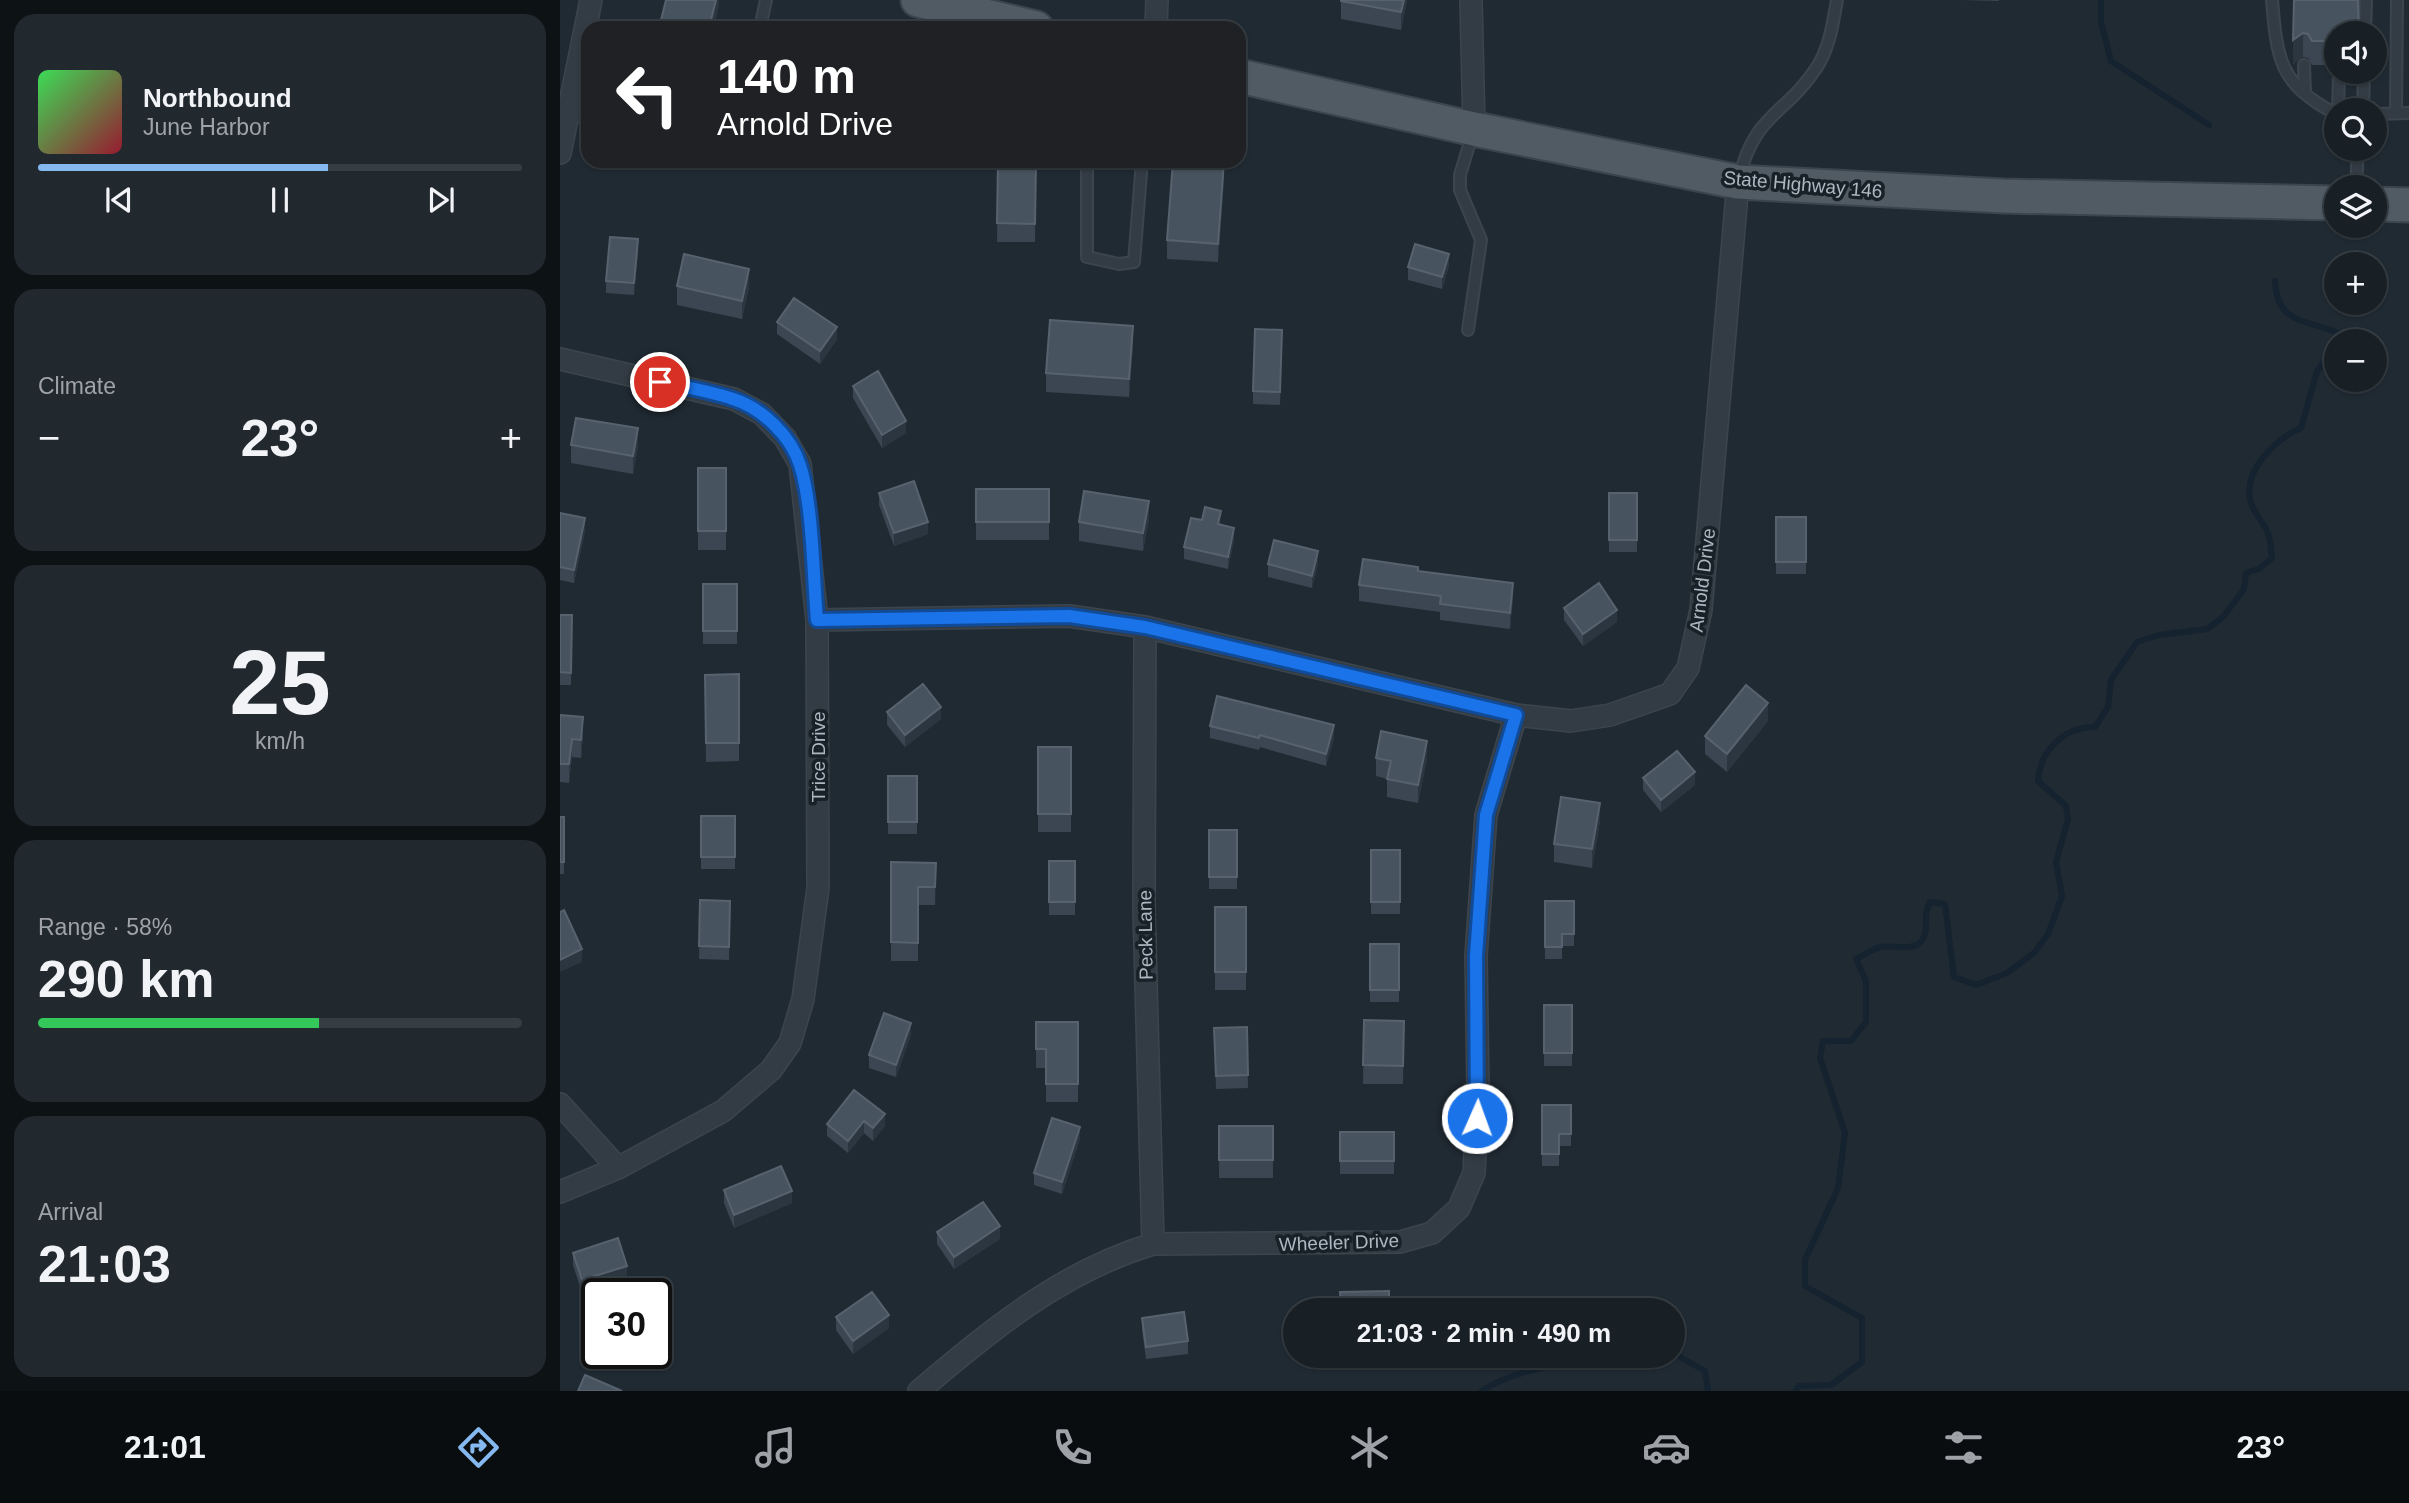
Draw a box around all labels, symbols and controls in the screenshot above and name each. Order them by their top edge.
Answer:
map controls [2324,21,2387,392]
button: sound [2324,21,2387,84]
icon: left [602,49,693,140]
text: 140 m [717,49,856,103]
text: Northbound [143,83,292,113]
button: search [2324,98,2387,161]
text: Arnold Drive [717,106,893,142]
text: June Harbor [143,114,270,140]
street label: State Highway 146 [1723,167,1883,202]
button: layers [2324,175,2387,238]
icon: previous [100,181,138,219]
icon: pause [261,181,299,219]
icon: next [422,181,460,219]
button: + [2324,252,2387,315]
button: − [2324,329,2387,392]
pin [630,352,690,412]
icon: arrive [641,363,679,401]
text: Climate [38,373,116,399]
text: 23° [241,409,319,467]
text: − [38,417,60,459]
text: + [500,417,522,459]
street label: Arnold Drive [1686,527,1719,633]
text: 25 [229,632,331,733]
street label: Trice Drive [808,711,829,803]
text: km/h [255,728,305,754]
street label: Peck Lane [1134,890,1157,980]
text: Range · 58% [38,914,172,940]
text: 290 km [38,950,214,1008]
position arrow [1440,1081,1514,1155]
text: Arrival [38,1199,103,1225]
street label: Wheeler Drive [1279,1230,1400,1255]
text: 21:03 [38,1235,171,1293]
speed limit sign: 30 [581,1278,672,1369]
text: 21:03 · 2 min · 490 m [1357,1318,1611,1348]
icon: directions [454,1423,503,1472]
icon: music [751,1423,800,1472]
icon: phone [1048,1423,1097,1472]
icon: climate [1345,1423,1394,1472]
icon: car [1642,1423,1691,1472]
icon: filters [1939,1423,1988,1472]
text: 21:01 [124,1429,206,1465]
text: 23° [2237,1429,2285,1465]

